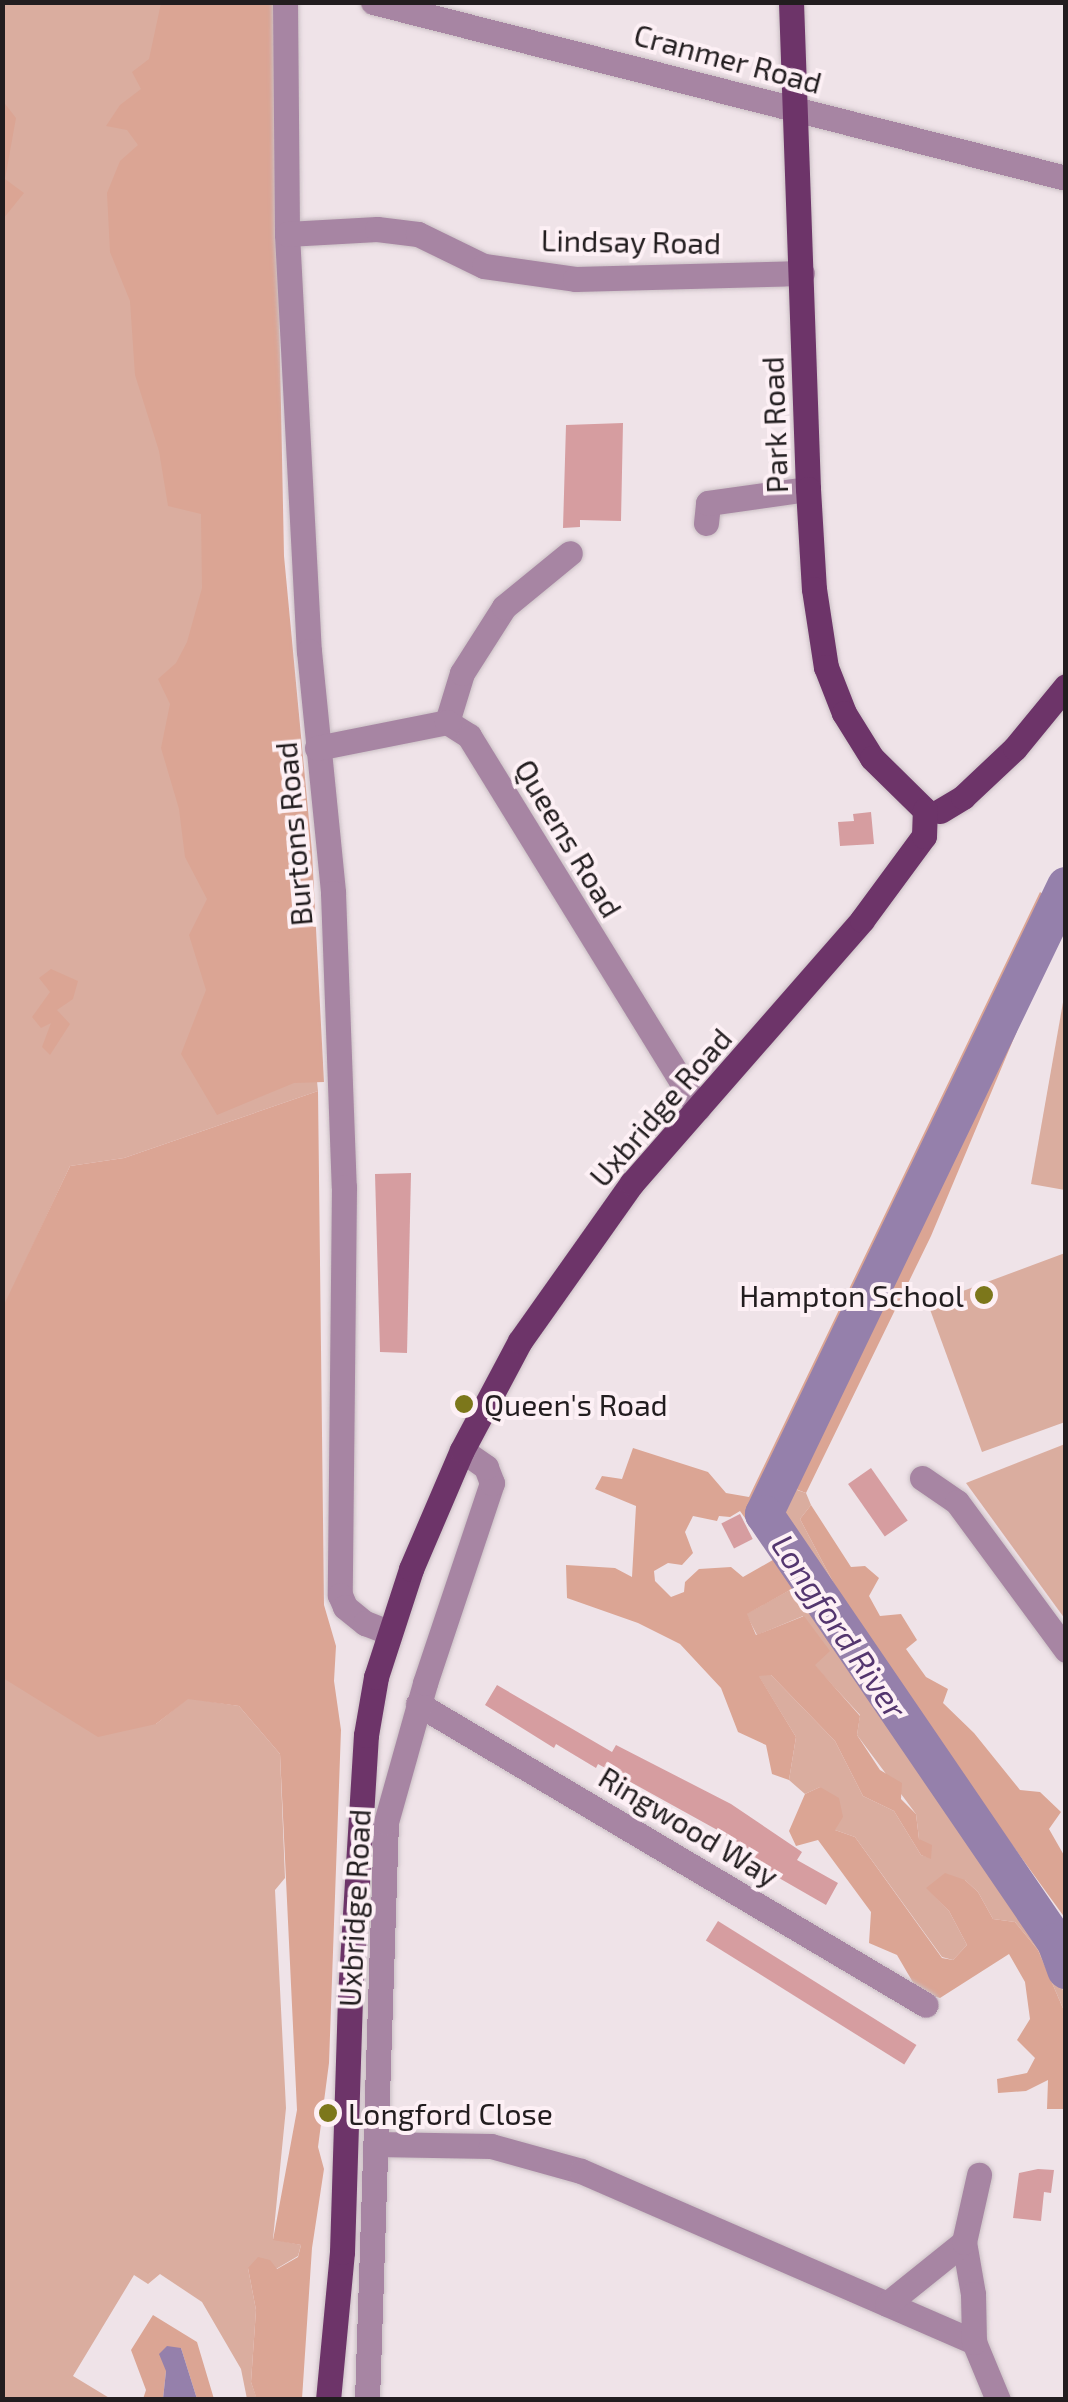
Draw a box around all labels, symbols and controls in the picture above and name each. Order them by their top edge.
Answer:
street label: Cranmer Road [630,16,826,100]
street label: Lindsay Road [540,221,722,261]
street label: Park Road [754,356,794,494]
street label: Burtons Road [267,740,319,928]
street label: Queens Road [508,753,630,923]
street label: Uxbridge Road [581,1020,739,1194]
place label: Hampton School [739,1277,964,1313]
marker: Hampton School [973,1284,995,1306]
place label: Queen's Road [484,1386,668,1422]
marker: Queen's Road [453,1393,475,1415]
water label: Longford River [764,1527,916,1725]
street label: Ringwood Way [593,1758,785,1894]
street label: Uxbridge Road [331,1808,377,2008]
place label: Longford Close [348,2095,553,2131]
marker: Longford Close [317,2102,339,2124]

